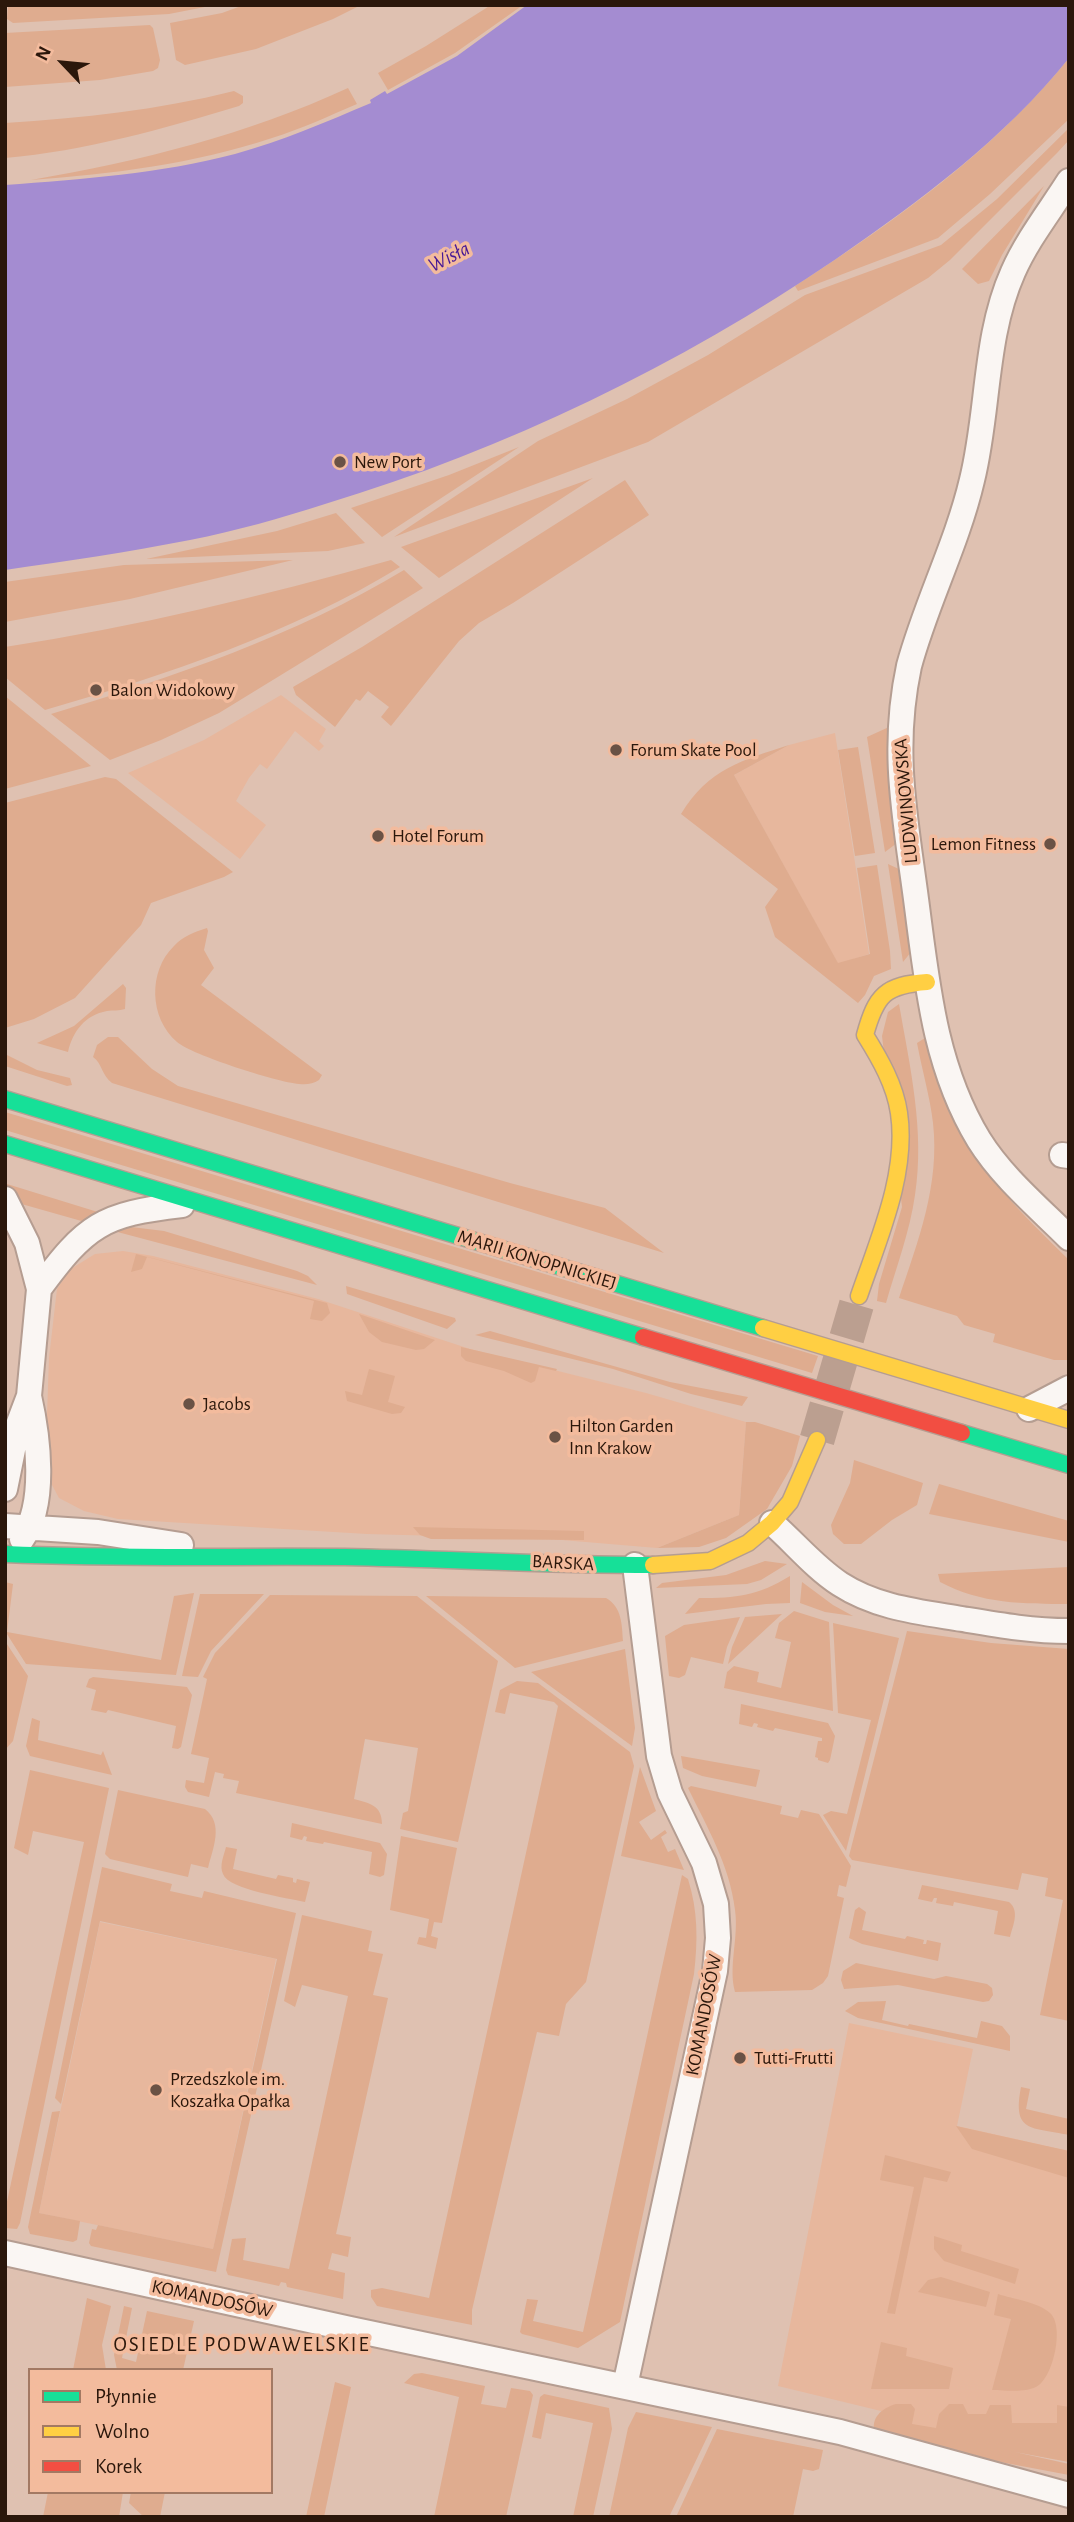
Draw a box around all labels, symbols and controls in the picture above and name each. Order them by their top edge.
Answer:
north arrow [28,28,98,98]
text: N [32,43,55,64]
water label: Wisła [424,236,474,278]
place label: New Port [354,451,422,473]
marker: New Port [332,454,348,470]
place label: Balon Widokowy [110,679,235,701]
marker: Balon Widokowy [88,682,104,698]
street label: LUDWINOWSKA [889,738,923,864]
place label: Forum Skate Pool [630,739,757,761]
marker: Forum Skate Pool [608,742,624,758]
place label: Hotel Forum [392,825,484,847]
marker: Hotel Forum [370,828,386,844]
place label: Lemon Fitness [931,833,1036,855]
marker: Lemon Fitness [1042,836,1058,852]
street label: MARII KONOPNICKIEJ [455,1225,619,1295]
place label: Jacobs [203,1393,251,1415]
marker: Jacobs [181,1396,197,1412]
place label: Hilton Garden Inn Krakow [569,1415,673,1459]
marker: Hilton Garden Inn Krakow [547,1429,563,1445]
street label: BARSKA [531,1550,595,1576]
street label: KOMANDOSÓW [681,1952,727,2078]
place label: Tutti-Frutti [754,2047,834,2069]
marker: Tutti-Frutti [732,2050,748,2066]
place label: Przedszkole im. Koszałka Opałka [170,2068,291,2112]
marker: Przedszkole im. Koszałka Opałka [148,2082,164,2098]
street label: KOMANDOSÓW [149,2275,275,2323]
district label: OSIEDLE PODWAWELSKIE [116,2332,368,2358]
legend [28,2368,273,2494]
text: Płynnie [95,2386,157,2407]
text: Wolno [95,2421,149,2442]
text: Korek [95,2456,142,2477]

